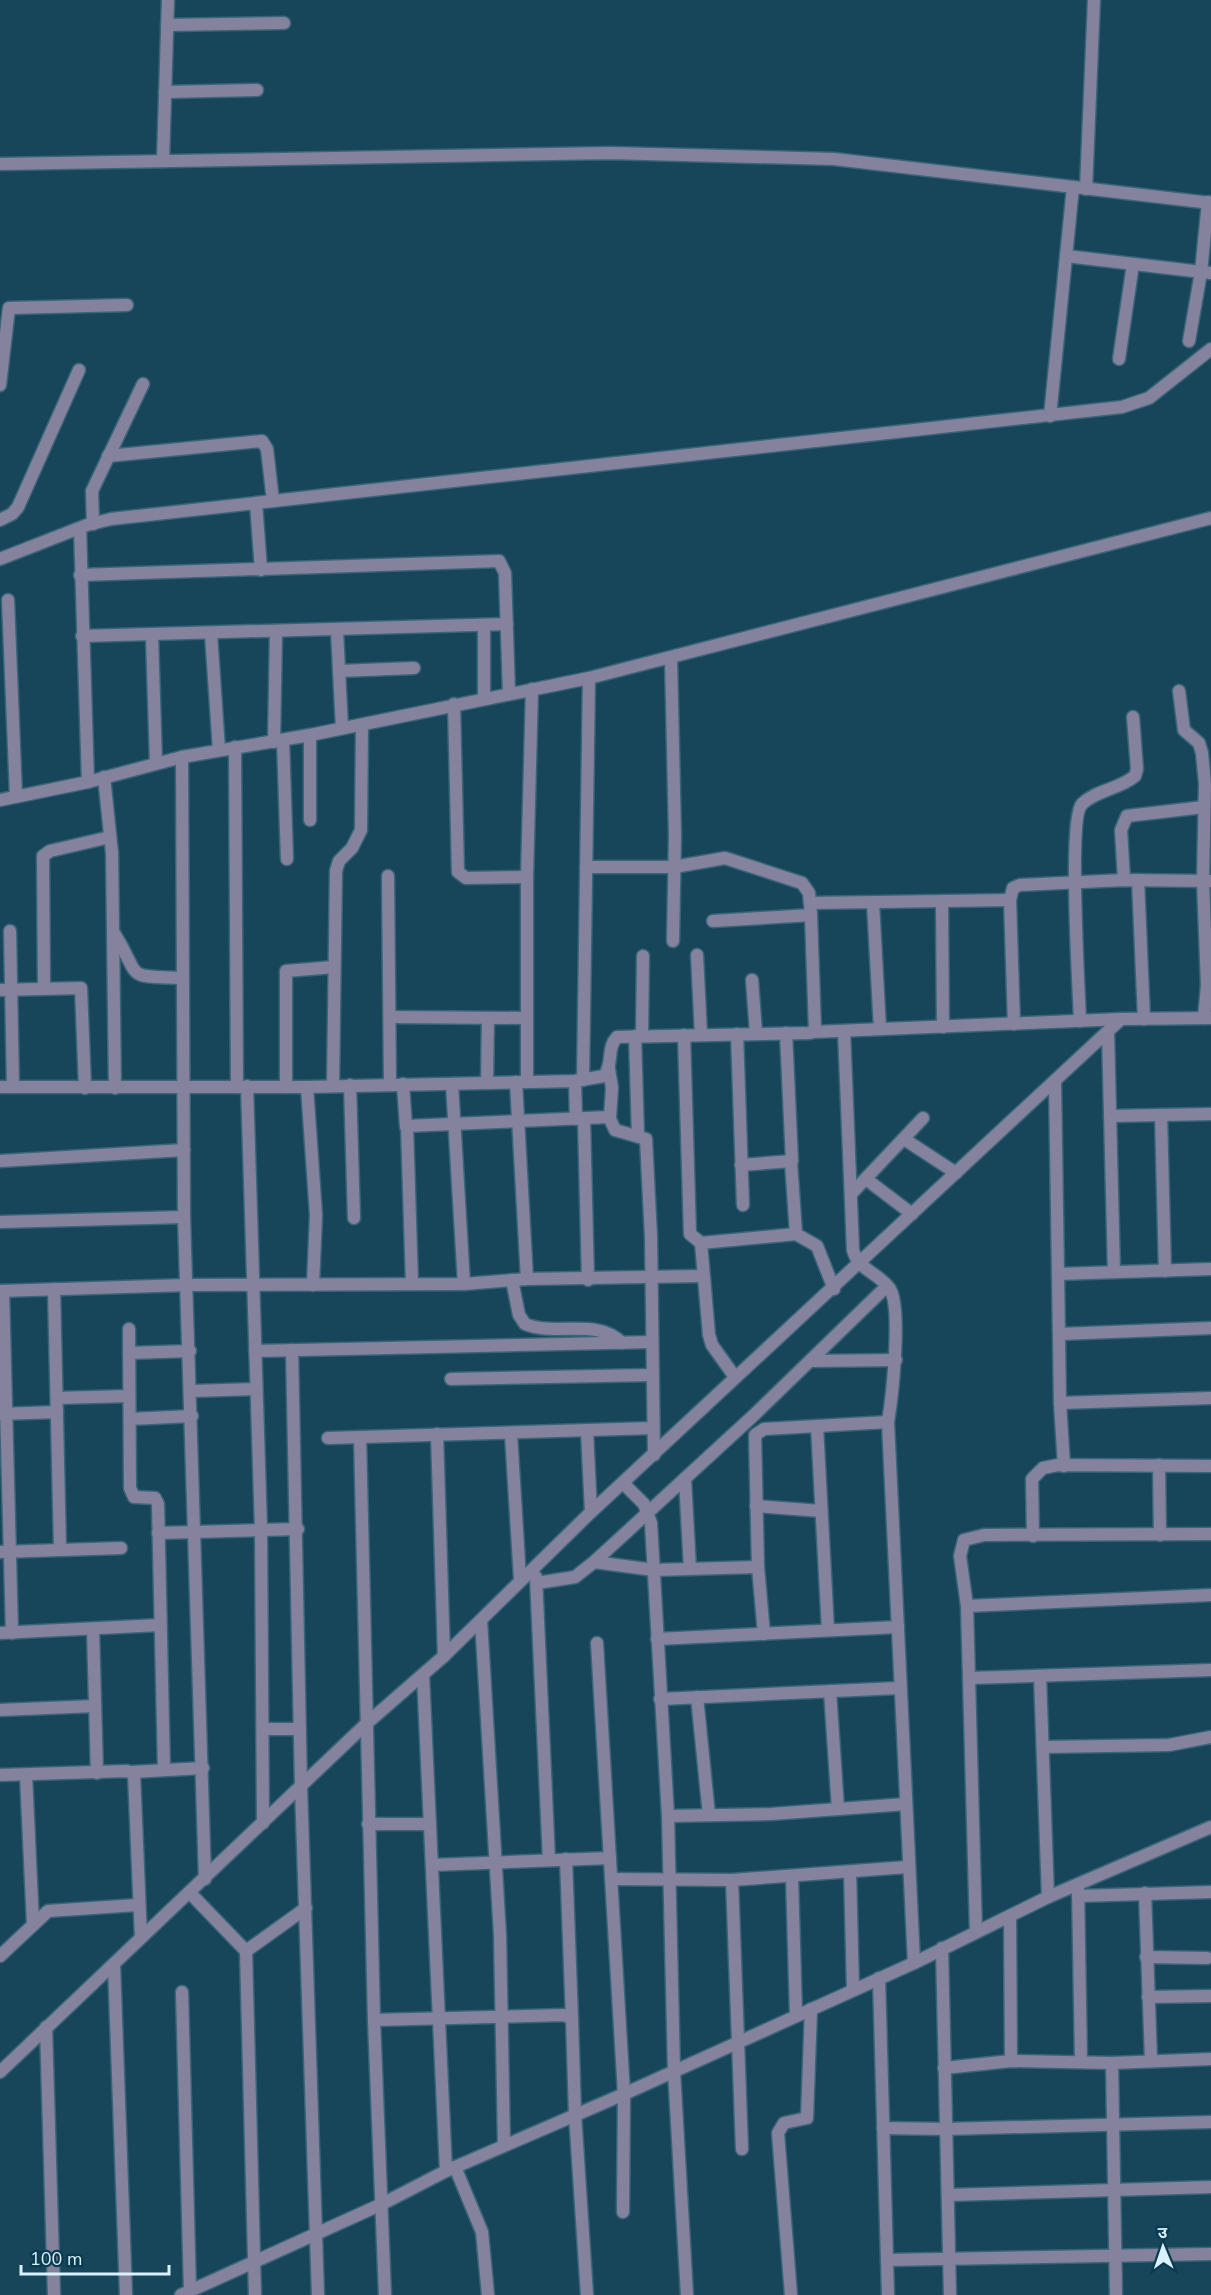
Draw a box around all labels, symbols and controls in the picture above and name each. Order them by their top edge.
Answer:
north arrow [1133,2217,1193,2277]
text: उ [1157,2222,1168,2244]
scale bar [21,2238,170,2276]
text: 100 m [30,2247,82,2271]

